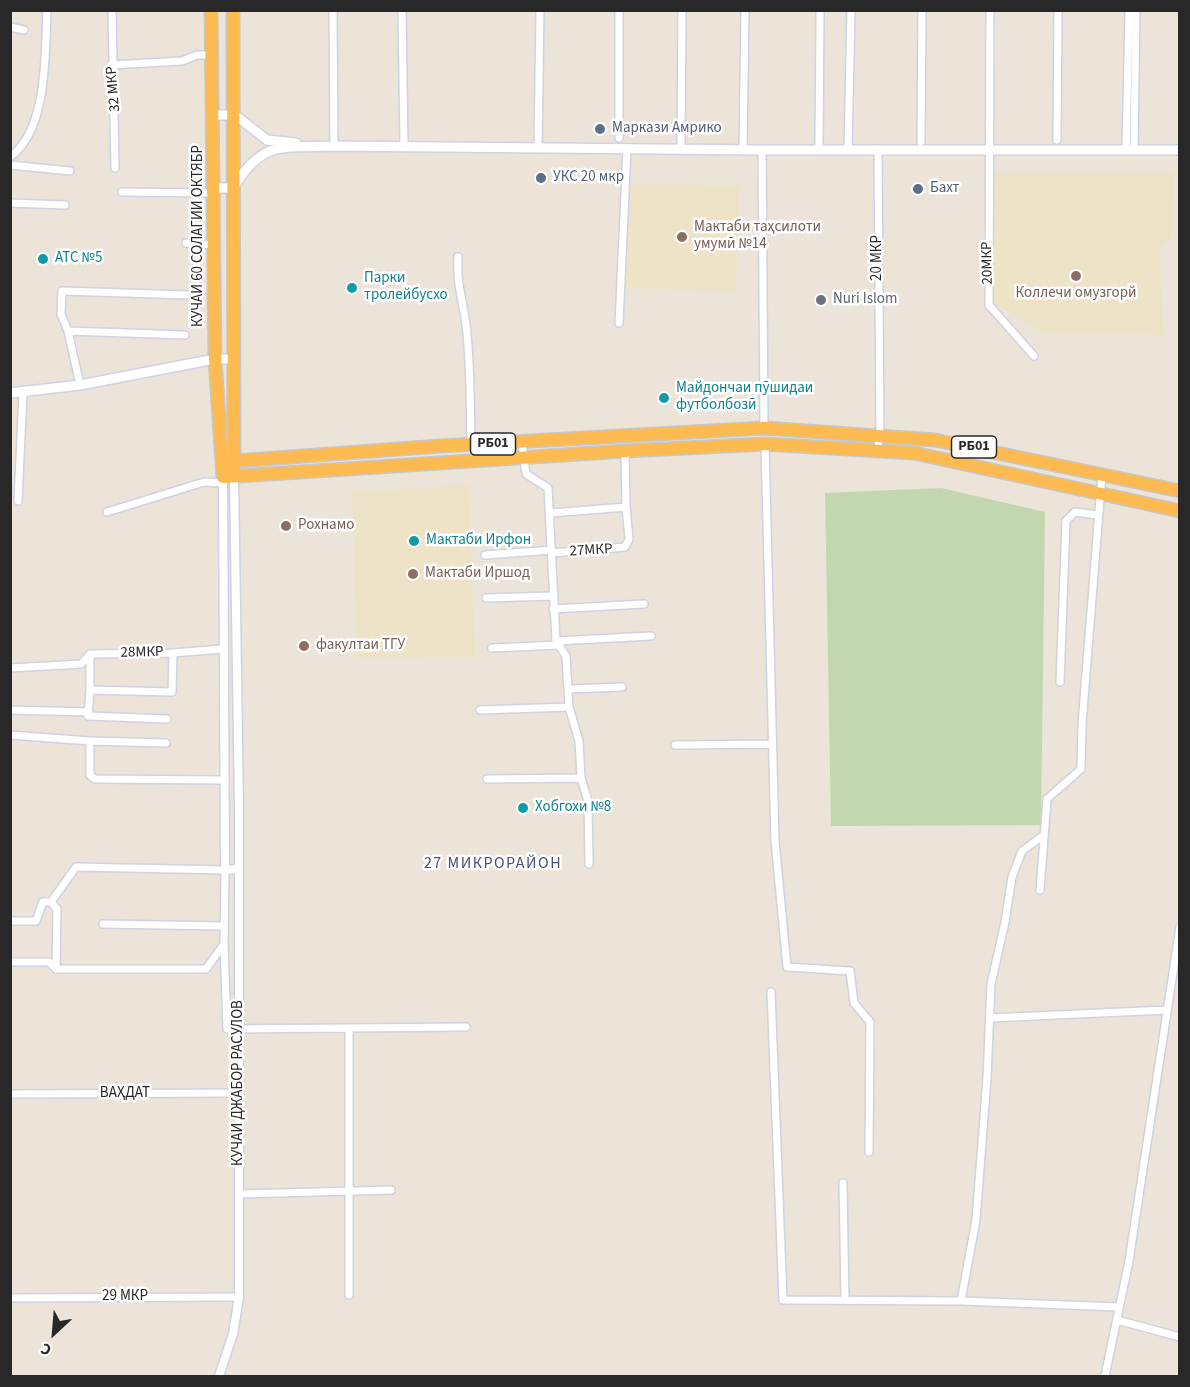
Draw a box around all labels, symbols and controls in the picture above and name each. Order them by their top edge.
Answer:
street label: 32 МКР [103,65,125,113]
place label: Маркази Амрико [612,120,722,138]
marker: Маркази Амрико [593,122,607,136]
street label: КУЧАИ 60 СОЛАГИИ ОКТЯБР [190,145,208,327]
place label: УКС 20 мкр [553,169,624,187]
marker: УКС 20 мкр [534,171,548,185]
place label: Бахт [930,180,959,198]
marker: Бахт [911,182,925,196]
place label: Мактаби таҳсилоти умумӣ №14 [694,219,821,254]
marker: Мактаби таҳсилоти умумӣ №14 [675,230,689,244]
street label: 20 МКР [869,235,887,281]
street label: 20МКР [979,241,997,285]
place label: АТС №5 [55,250,102,268]
marker: АТС №5 [36,252,50,266]
marker: Коллечи омузгорй [1069,269,1083,283]
place label: Парки тролейбусхо [364,270,448,305]
marker: Парки тролейбусхо [345,281,359,295]
place label: Коллечи омузгорй [1016,285,1136,303]
place label: Nuri Islom [833,291,897,309]
marker: Nuri Islom [814,293,828,307]
place label: Майдончаи пӯшидаи футболбозӣ [676,380,813,415]
marker: Майдончаи пӯшидаи футболбозӣ [657,391,671,405]
road number: РБ01 [470,433,516,455]
road number: РБ01 [952,436,996,458]
place label: Рохнамо [298,517,354,535]
marker: Рохнамо [279,519,293,533]
place label: Мактаби Ирфон [426,532,531,550]
marker: Мактаби Ирфон [407,534,421,548]
street label: 27МКР [569,541,613,561]
place label: Мактаби Иршод [425,565,530,583]
marker: Мактаби Иршод [406,567,420,581]
place label: факултаи ТГУ [316,637,405,655]
marker: факултаи ТГУ [297,639,311,653]
street label: 28МКР [120,644,164,662]
place label: Хобгохи №8 [535,799,611,817]
marker: Хобгохи №8 [516,801,530,815]
district label: 27 МИКРОРАЙОН [424,854,562,874]
street label: КУЧАИ ДЖАБОР РАСУЛОВ [230,1000,248,1166]
street label: ВАҲДАТ [100,1085,150,1103]
street label: 29 МКР [102,1288,148,1306]
north arrow [24,1303,84,1363]
text: С [37,1337,55,1361]

